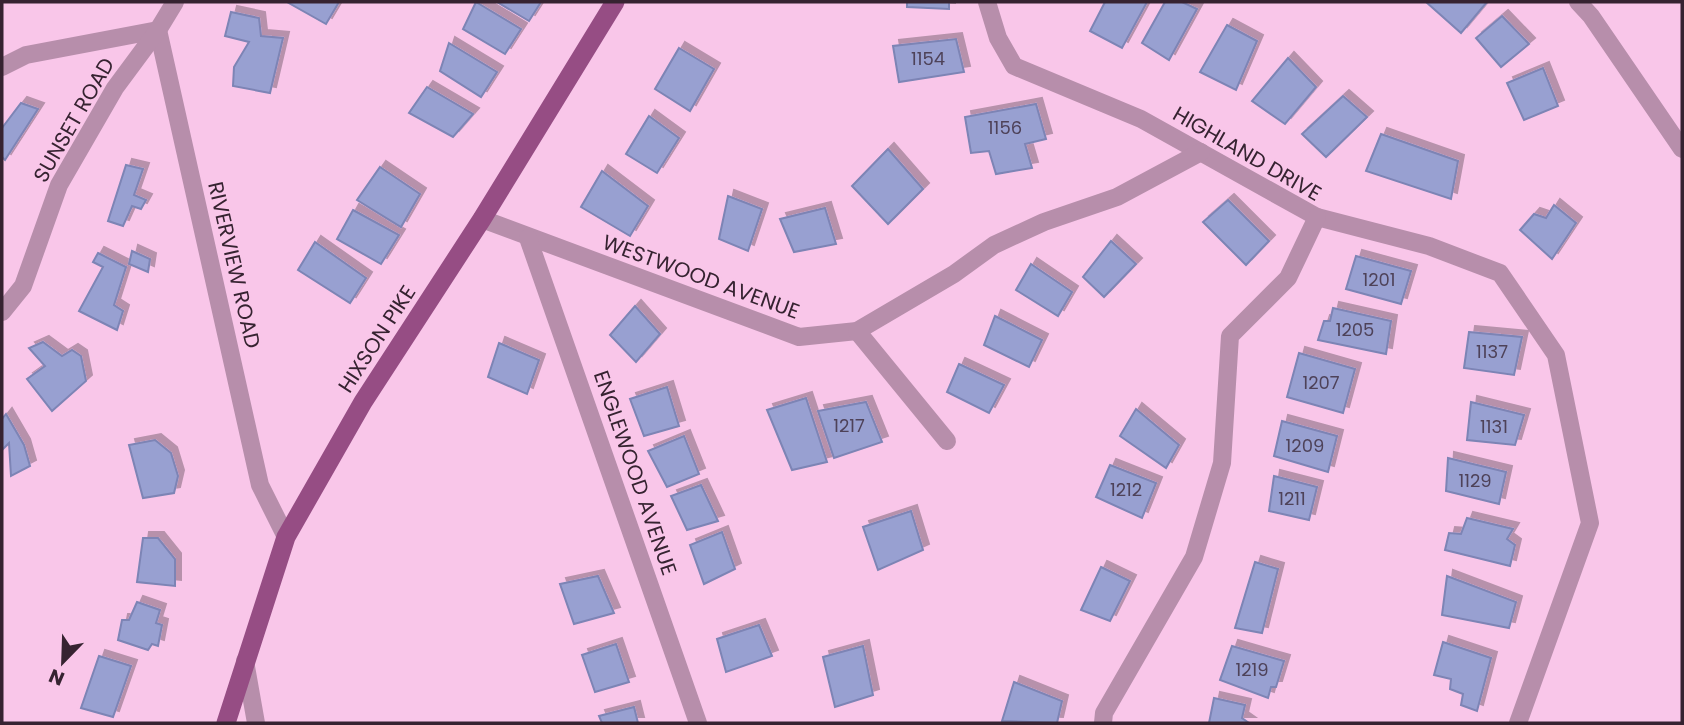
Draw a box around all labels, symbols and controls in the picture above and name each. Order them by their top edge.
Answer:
house number: 1154 [911,46,945,71]
street label: SUNSET ROAD [26,52,121,187]
street label: HIGHLAND DRIVE [1168,99,1327,208]
house number: 1156 [988,115,1022,140]
street label: RIVERVIEW ROAD [201,179,268,351]
street label: WESTWOOD AVENUE [599,227,804,326]
house number: 1201 [1362,267,1396,292]
street label: HIXSON PIKE [331,279,422,398]
house number: 1205 [1336,317,1374,342]
house number: 1137 [1476,339,1508,364]
street label: ENGLEWOOD AVENUE [587,367,684,579]
house number: 1207 [1302,370,1340,395]
house number: 1217 [833,413,865,438]
house number: 1131 [1480,414,1508,439]
house number: 1209 [1286,433,1324,458]
house number: 1129 [1458,468,1492,493]
house number: 1212 [1110,477,1142,502]
house number: 1211 [1278,486,1306,511]
north arrow [28,627,98,697]
house number: 1219 [1235,657,1269,682]
text: N [45,662,68,692]

